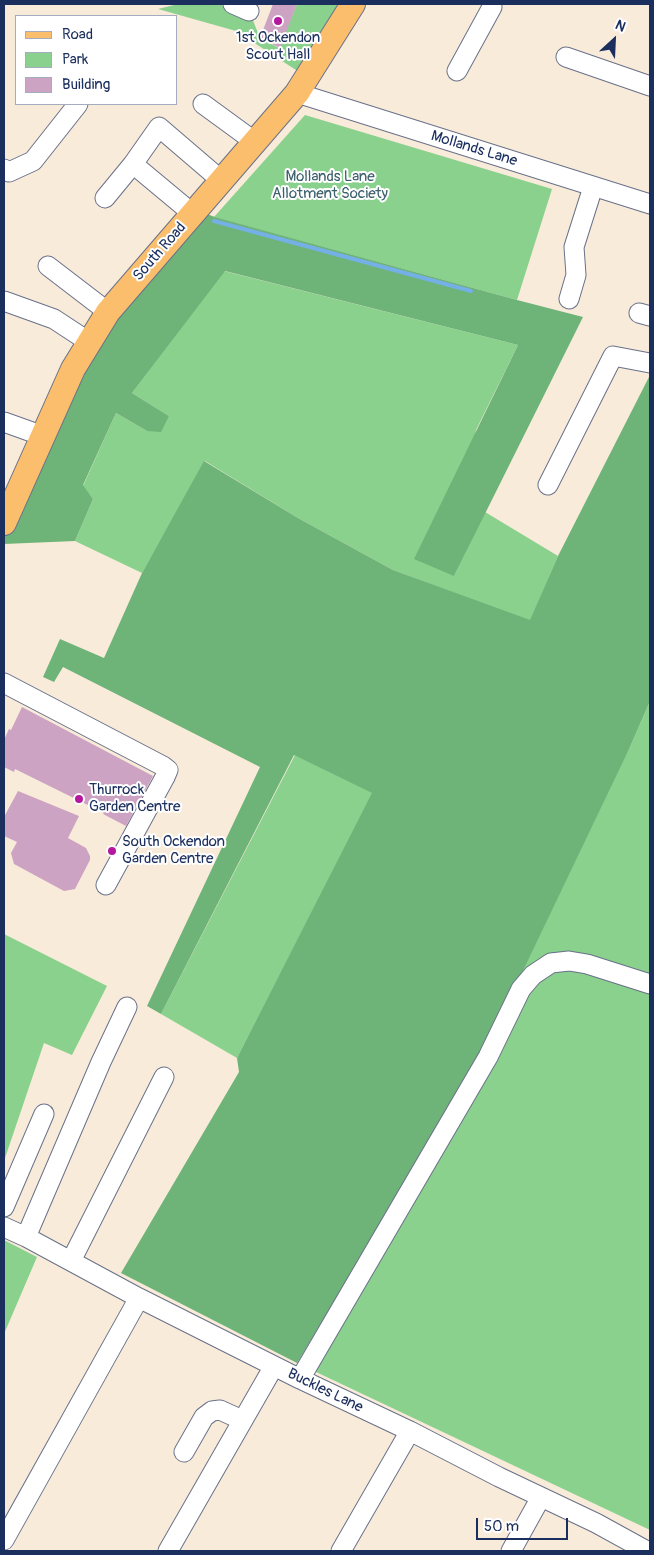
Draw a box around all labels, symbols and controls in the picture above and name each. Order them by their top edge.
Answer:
legend [15,15,178,105]
marker: 1st Ockendon Scout Hall [272,15,284,27]
north arrow [589,15,639,65]
text: N [613,16,628,36]
text: Road [62,25,93,44]
place label: 1st Ockendon Scout Hall [236,29,320,64]
text: Park [62,50,88,69]
text: Building [62,75,110,94]
street label: Mollands Lane [429,127,519,171]
park label: Mollands Lane Allotment Society [272,168,388,203]
street label: South Road [130,219,190,285]
place label: Thurrock Garden Centre [89,781,180,816]
marker: Thurrock Garden Centre [73,793,85,805]
place label: South Ockendon Garden Centre [122,833,225,868]
marker: South Ockendon Garden Centre [106,845,118,857]
street label: Buckles Lane [284,1365,366,1417]
scale bar [479,1508,572,1540]
text: 50 m [484,1517,519,1536]

